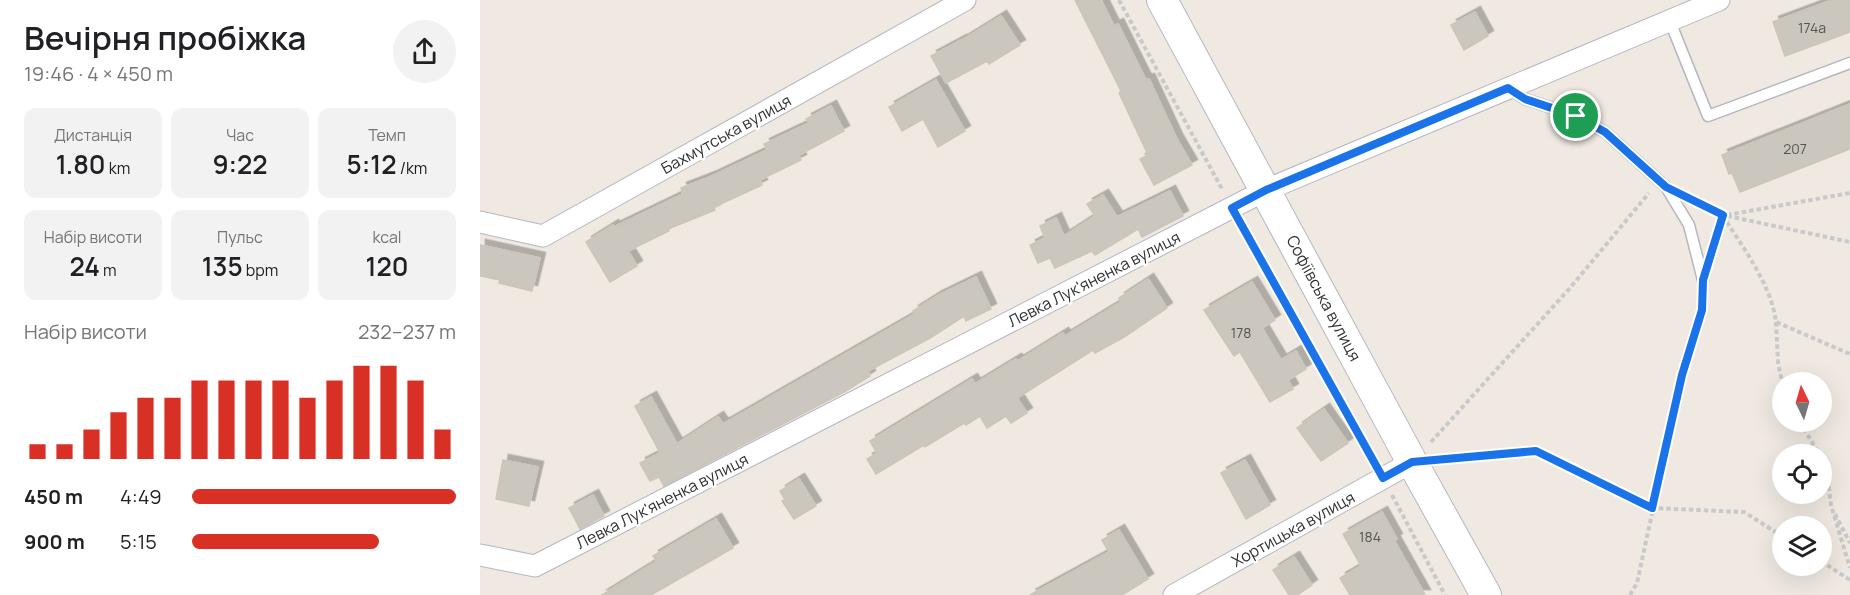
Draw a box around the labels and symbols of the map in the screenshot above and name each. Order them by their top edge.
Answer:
house number: 174а [1798,18,1826,37]
street label: Бахмутська вулиця [657,89,795,179]
pin [1550,90,1601,141]
house number: 207 [1783,139,1807,158]
street label: Левка Лук'яненка вулиця [1004,226,1184,332]
street label: Софіївська вулиця [1282,231,1366,365]
house number: 178 [1231,323,1251,342]
north arrow [1772,372,1832,432]
street label: Левка Лук'яненка вулиця [572,448,752,554]
street label: Хортицька вулиця [1227,486,1359,572]
house number: 184 [1359,527,1381,546]

